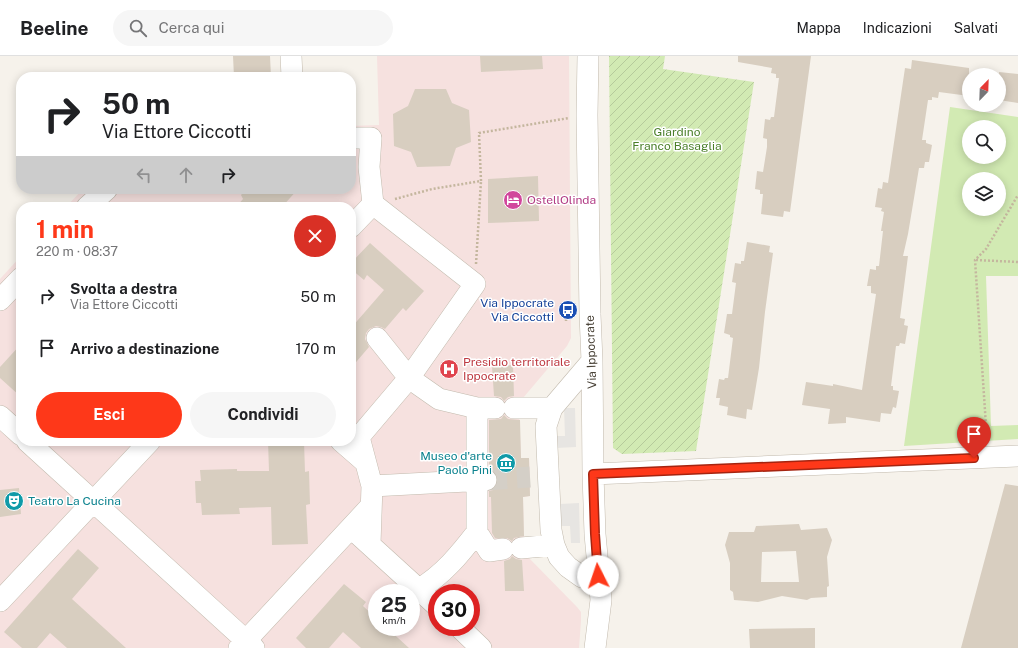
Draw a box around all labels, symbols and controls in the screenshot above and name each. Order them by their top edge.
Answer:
search box [113,10,393,46]
text: Beeline [20,17,89,39]
icon: search [127,17,149,39]
text: Cerca qui [159,19,224,36]
text: Mappa [796,20,841,36]
text: Indicazioni [863,20,932,36]
text: Salvati [954,20,998,36]
north arrow [962,68,1006,112]
map controls [962,68,1006,216]
text: 50 m [102,87,170,120]
icon: right [36,88,88,140]
button: search [962,120,1006,164]
text: Via Ettore Ciccotti [102,121,252,142]
park label: Giardino Franco Basaglia [632,125,722,153]
icon: left [133,164,155,186]
icon: ahead [175,164,197,186]
icon: right [217,164,239,186]
button: layers [962,172,1006,216]
hotel icon: OstellOlinda [502,189,524,211]
place label: OstellOlinda [527,193,596,207]
text: 1 min [36,215,94,243]
button: close [294,215,336,257]
text: 220 m · 08:37 [36,244,118,259]
text: Svolta a destra [70,280,177,297]
icon: right [36,285,58,307]
text: 50 m [301,288,336,305]
place label: Via Ippocrate Via Ciccotti [480,296,554,324]
text: Via Ettore Ciccotti [70,297,178,312]
bus stop icon: Via Ippocrate Via Ciccotti [557,299,579,321]
street label: Via Ippocrate [583,315,599,389]
icon: arrive [36,337,58,359]
text: Arrivo a destinazione [70,340,219,357]
text: 170 m [295,340,336,357]
place label: Presidio territoriale Ippocrate [463,355,570,383]
hospital icon: Presidio territoriale Ippocrate [438,358,460,380]
button: Esci [36,392,182,438]
button: Condividi [190,392,336,438]
pin [957,417,991,458]
icon: arrive [963,423,985,445]
place label: Museo d'arte Paolo Pini [420,449,492,477]
museum icon: Museo d'arte Paolo Pini [495,452,517,474]
theatre icon: Teatro La Cucina [3,490,25,512]
place label: Teatro La Cucina [28,494,121,508]
position arrow [577,555,619,597]
speed limit sign: 30 [428,584,480,636]
text: 25 [381,593,407,617]
text: km/h [382,614,406,626]

